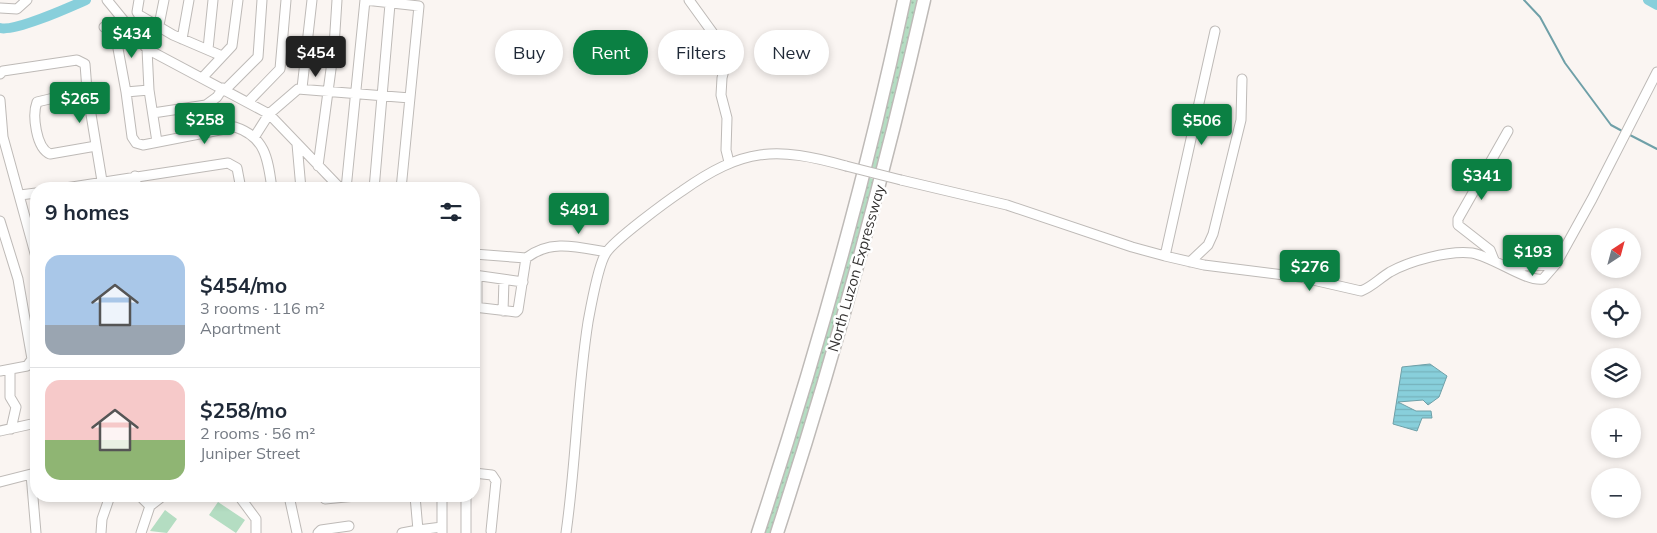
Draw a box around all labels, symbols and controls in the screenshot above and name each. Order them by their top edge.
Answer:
pin: $434 [102,17,162,59]
text: $434 [113,23,151,43]
chip: Buy [495,30,563,75]
chip: Rent [573,30,648,75]
chip: Filters [658,30,744,75]
chip: New [754,30,829,75]
pin: $454 [286,36,346,78]
text: $454 [297,42,335,62]
pin: $265 [50,82,110,124]
text: $265 [61,88,99,108]
pin: $258 [175,102,235,145]
pin: $506 [1172,104,1232,146]
text: $258 [186,109,224,129]
text: $506 [1183,110,1221,130]
pin: $341 [1452,158,1512,201]
text: $341 [1463,165,1501,185]
street label: North Luzon Expressway [823,182,889,354]
pin: $491 [549,192,609,235]
icon: filters [437,198,465,226]
text: 9 homes [45,199,129,225]
text: $491 [560,199,598,219]
north arrow [1591,228,1641,278]
map controls [1591,228,1641,518]
pin: $193 [1503,234,1563,277]
text: $193 [1514,241,1552,261]
pin: $276 [1280,250,1340,292]
text: $276 [1291,256,1329,276]
text: $454/mo [200,272,287,298]
icon: home [85,275,145,335]
button: locate [1591,288,1641,338]
text: 3 rooms · 116 m² [200,298,325,318]
text: Apartment [200,318,281,338]
button: layers [1591,348,1641,398]
text: $258/mo [200,397,287,423]
icon: home [85,400,145,460]
button: + [1591,408,1641,458]
text: 2 rooms · 56 m² [200,423,315,443]
text: Juniper Street [200,443,300,463]
button: − [1591,468,1641,518]

